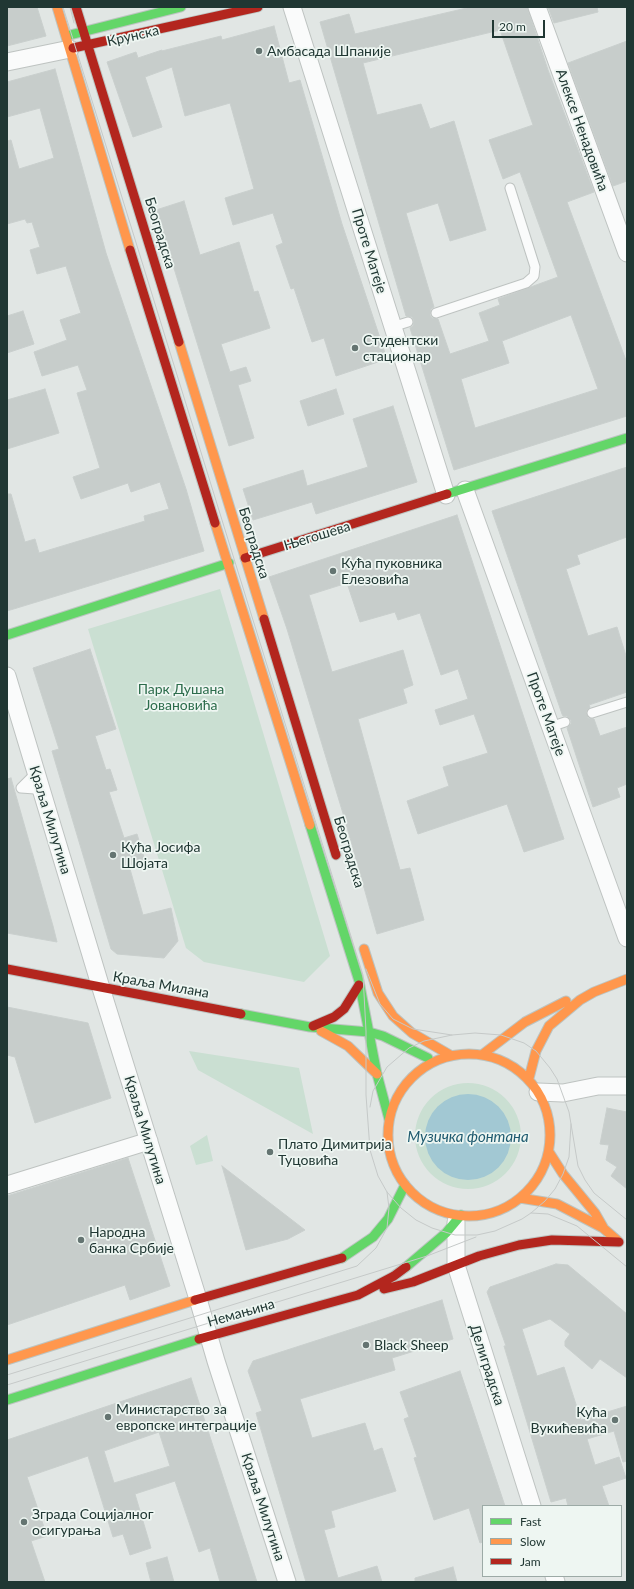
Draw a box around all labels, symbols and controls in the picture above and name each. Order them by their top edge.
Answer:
scale bar [494,12,547,38]
text: 20 m [499,19,526,34]
street label: Крунска [105,22,161,50]
place label: Амбасада Шпаније [267,43,391,59]
marker: Амбасада Шпаније [254,46,264,56]
street label: Алексе Ненадовића [552,67,612,193]
street label: Београдска [141,195,179,271]
street label: Проте Матеје [348,206,390,296]
place label: Студентски стационар [363,332,438,364]
marker: Студентски стационар [350,343,360,353]
street label: Београдска [235,505,273,581]
street label: Његошева [282,518,352,554]
place label: Кућа пуковника Елезовића [341,555,442,588]
marker: Кућа пуковника Елезовића [328,566,338,576]
street label: Проте Матеје [523,670,569,758]
park label: Парк Душана Јовановића [138,681,224,714]
street label: Краља Милутина [25,764,75,876]
street label: Београдска [330,814,368,890]
place label: Кућа Јосифа Шојата [121,839,200,872]
marker: Кућа Јосифа Шојата [108,850,118,860]
street label: Краља Милана [112,968,210,1002]
street label: Краља Милутина [120,1074,170,1186]
water label: Музичка фонтана [407,1128,529,1146]
place label: Плато Димитрија Туцовића [278,1136,392,1168]
marker: Плато Димитрија Туцовића [265,1147,275,1157]
place label: Народна банка Србије [89,1224,174,1256]
marker: Народна банка Србије [76,1235,86,1245]
street label: Немањина [206,1295,276,1331]
street label: Делиградска [466,1322,508,1408]
place label: Black Sheep [374,1337,448,1353]
marker: Black Sheep [361,1340,371,1350]
place label: Министарство за европске интеграције [116,1401,257,1434]
place label: Кућа Вукићевића [531,1404,607,1436]
marker: Министарство за европске интеграције [103,1412,113,1422]
marker: Кућа Вукићевића [610,1415,620,1425]
street label: Краља Милутина [238,1451,288,1563]
legend [482,1505,622,1577]
place label: Зграда Социјалног осигурања [32,1506,153,1538]
text: Fast [520,1514,541,1529]
marker: Зграда Социјалног осигурања [19,1517,29,1527]
text: Slow [520,1534,545,1549]
text: Jam [520,1554,541,1569]

